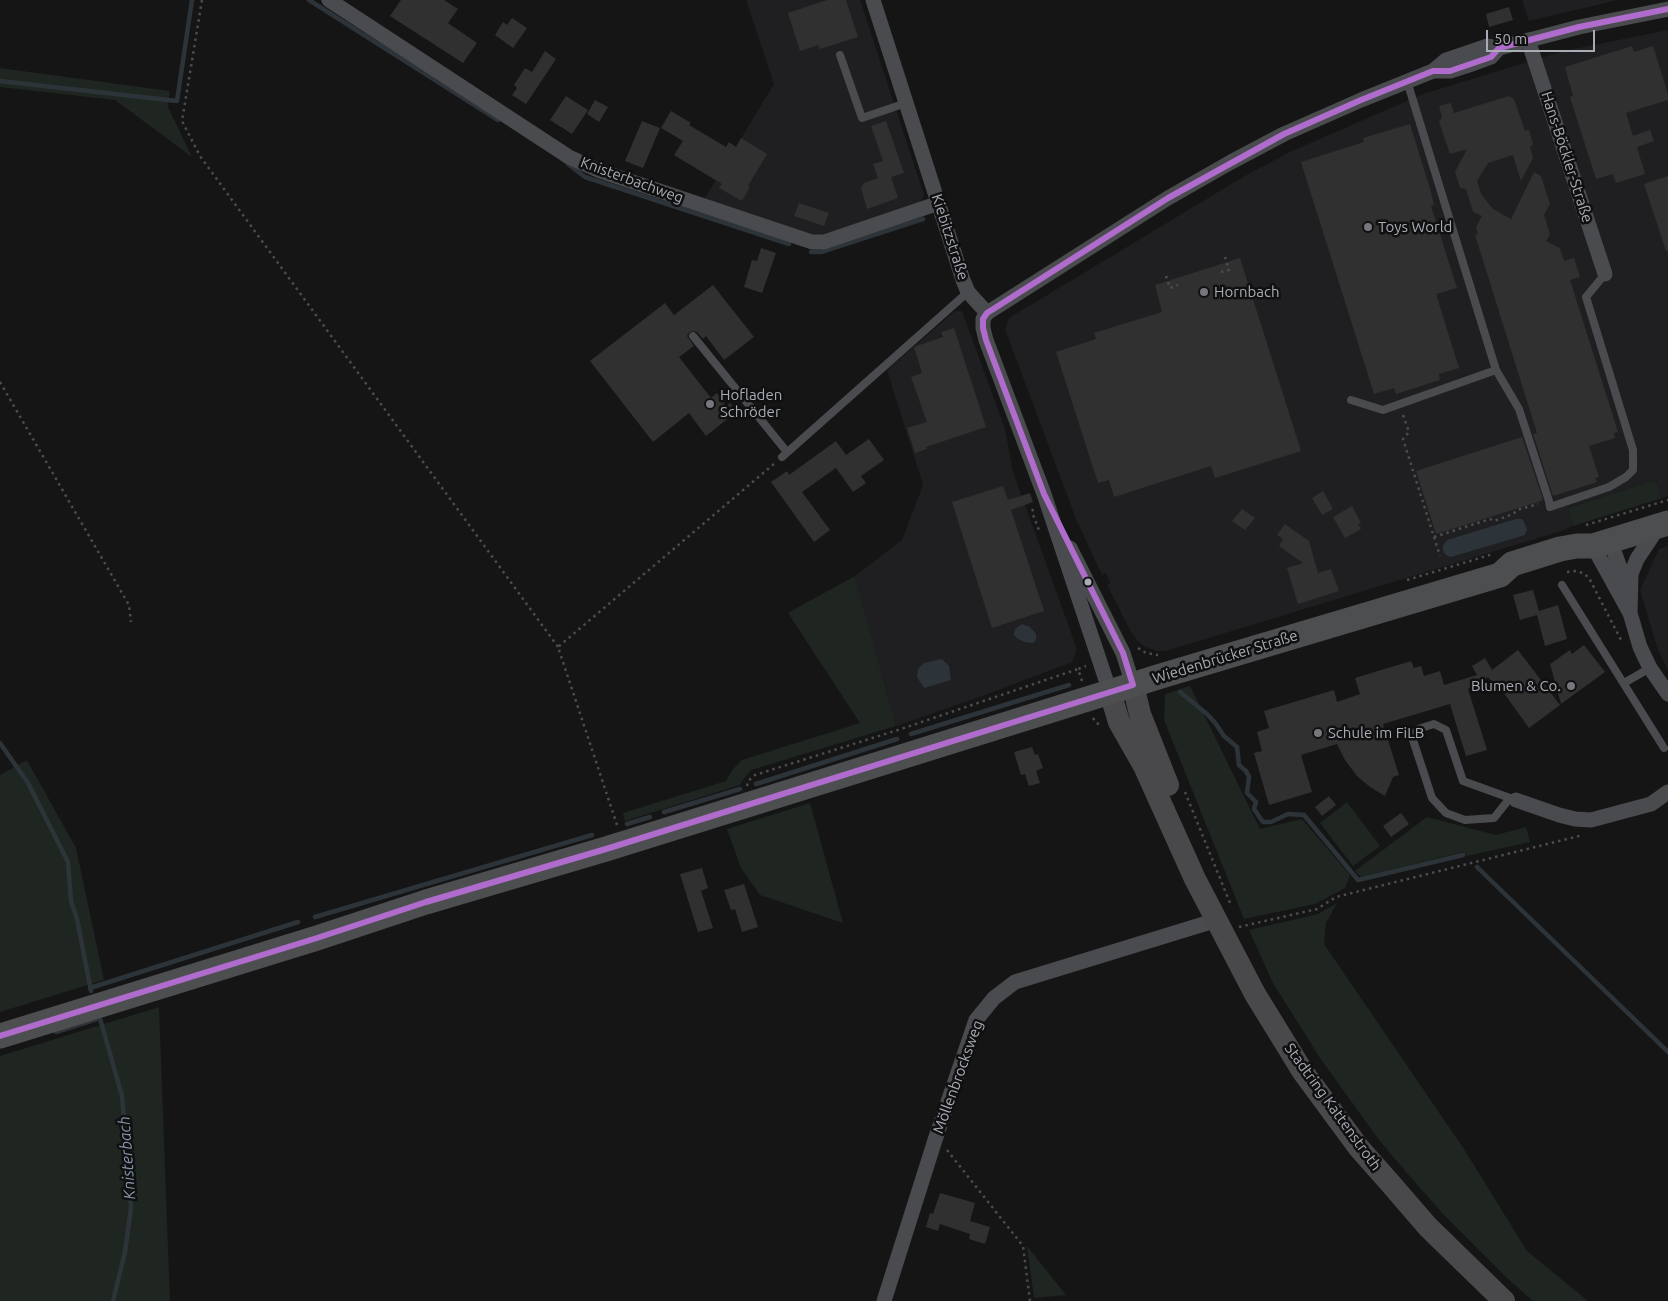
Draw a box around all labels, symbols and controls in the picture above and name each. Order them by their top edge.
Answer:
scale bar [1488,20,1597,52]
text: 50 m [1494,30,1527,47]
street label: Hans-Böckler-Straße [1537,89,1597,225]
street label: Knisterbachweg [578,153,686,207]
street label: Kiebitzstraße [928,192,972,282]
place label: Toys World [1378,218,1452,236]
marker: Toys World [1362,221,1374,233]
place label: Hornbach [1214,283,1280,301]
marker: Hornbach [1198,286,1210,298]
place label: Hofladen Schröder [720,386,782,421]
marker: Hofladen Schröder [704,398,716,410]
unlabelled marker [1083,577,1093,587]
street label: Wiedenbrücker Straße [1150,626,1300,688]
place label: Blumen & Co. [1471,677,1561,695]
marker: Blumen & Co. [1565,680,1577,692]
place label: Schule im FiLB [1328,724,1424,742]
marker: Schule im FiLB [1312,727,1324,739]
street label: Möllenbrocksweg [929,1018,987,1136]
street label: Stadtring Kattenstroth [1281,1040,1385,1174]
water label: Knisterbach [115,1116,139,1200]

